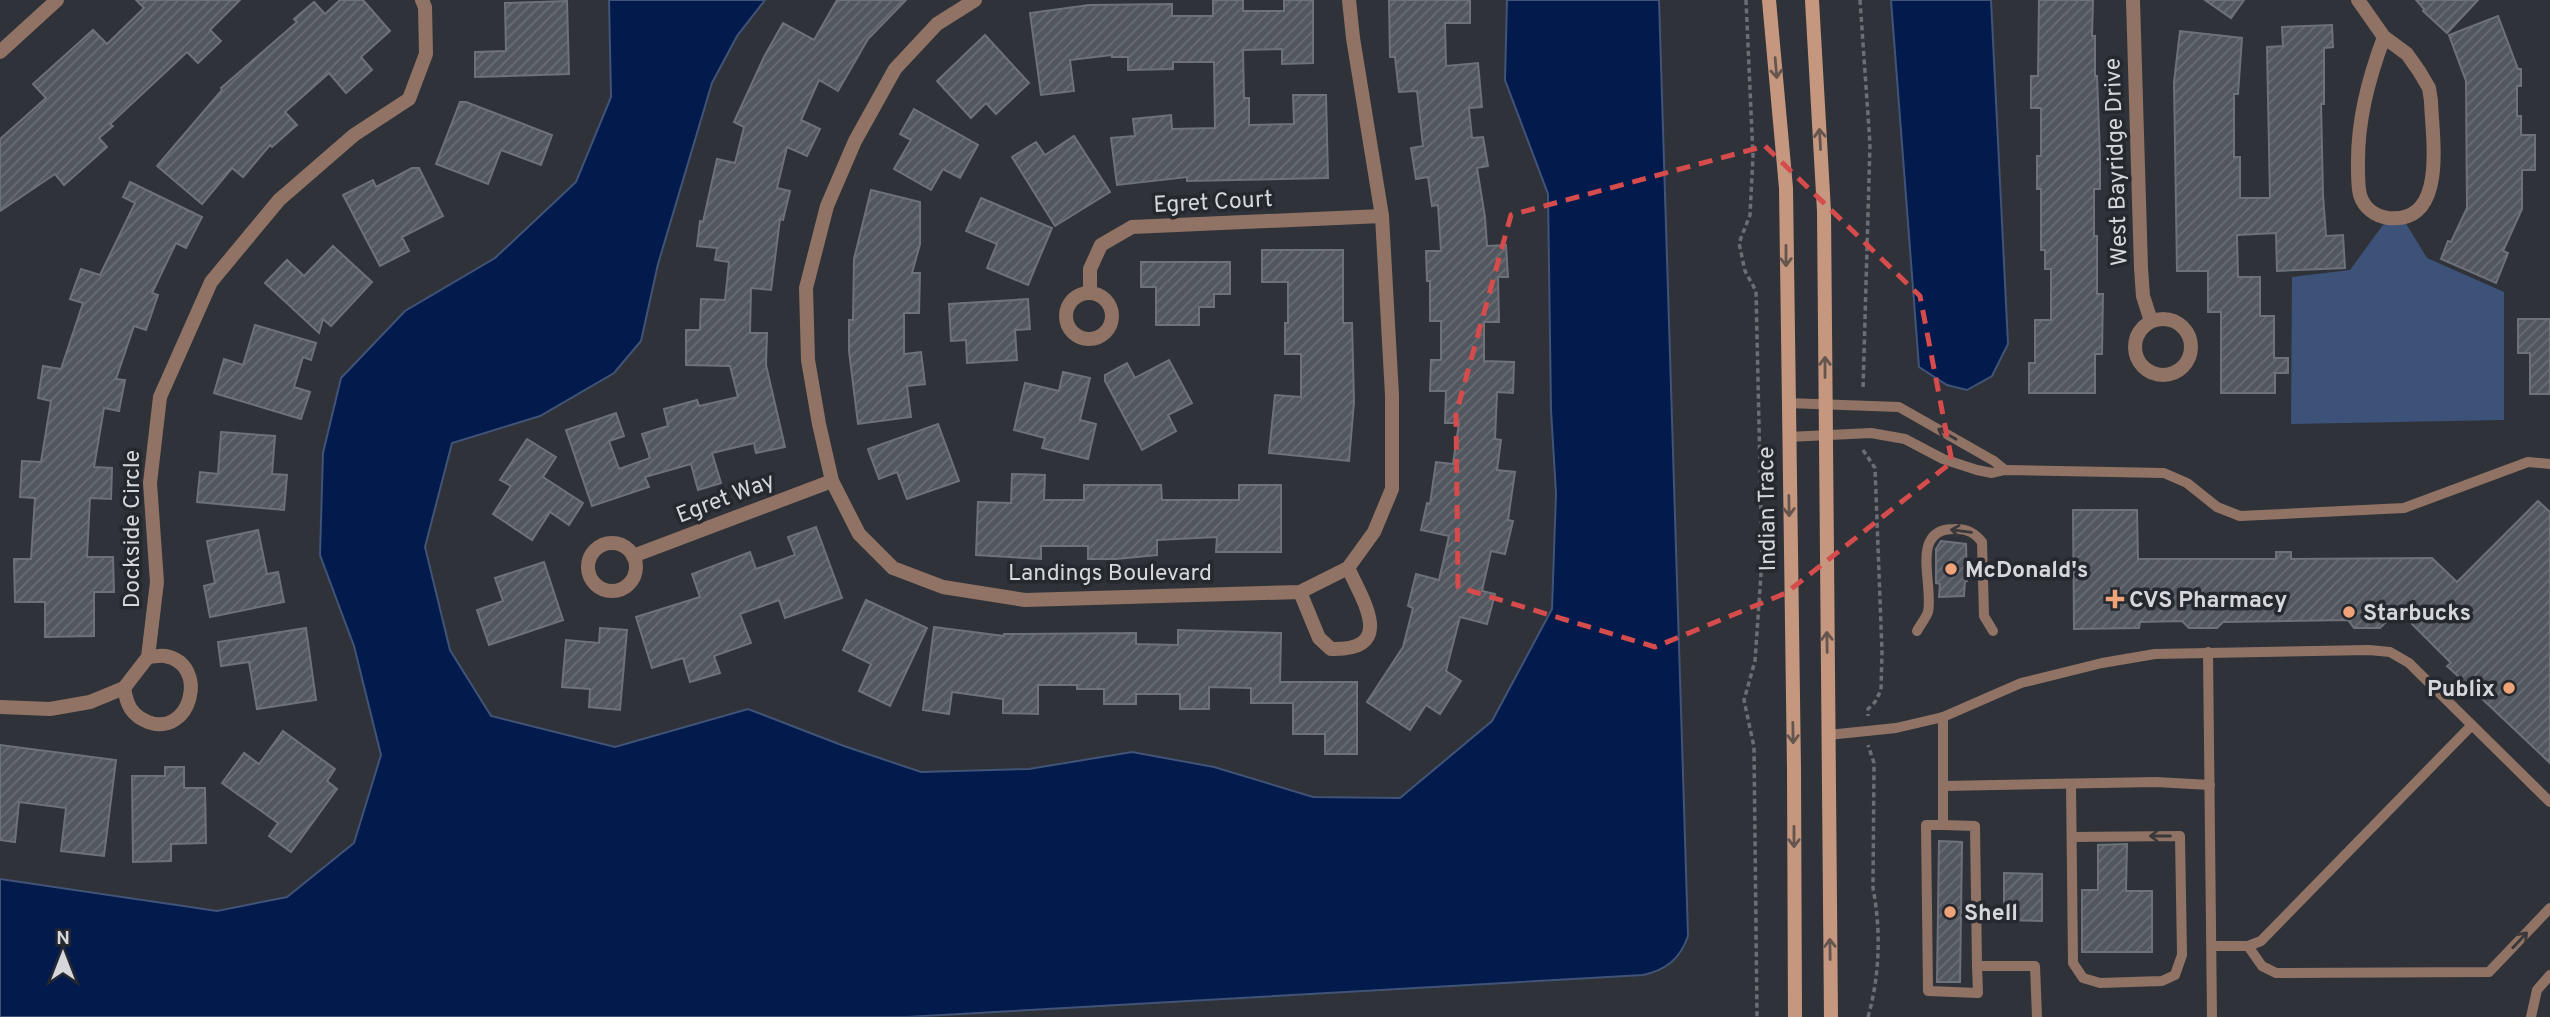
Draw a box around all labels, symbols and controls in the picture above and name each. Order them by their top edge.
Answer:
one-way arrow [1770,56,1783,79]
street label: West Bayridge Drive [2099,57,2136,266]
one-way arrow [1814,128,1827,151]
street label: Egret Court [1153,186,1274,221]
one-way arrow [1779,245,1793,268]
one-way arrow [1818,355,1832,378]
one-way arrow [1937,427,1958,440]
street label: Indian Trace [1753,446,1784,572]
street label: Dockside Circle [119,450,148,608]
street label: Egret Way [673,467,779,531]
one-way arrow [1782,494,1796,517]
one-way arrow [1950,524,1973,537]
place label: McDonald's [1965,557,2088,586]
street label: Landings Boulevard [1008,560,1212,589]
marker: McDonald's [1943,561,1959,577]
place label: CVS Pharmacy [2129,587,2287,616]
marker: CVS Pharmacy [2107,591,2123,607]
place label: Starbucks [2363,600,2471,629]
marker: Starbucks [2341,604,2357,620]
one-way arrow [1820,631,1834,654]
place label: Publix [2427,676,2495,705]
marker: Publix [2501,680,2517,696]
one-way arrow [1787,721,1800,744]
one-way arrow [1787,825,1801,848]
one-way arrow [2148,829,2171,843]
place label: Shell [1964,900,2018,929]
marker: Shell [1942,904,1958,920]
north arrow [28,919,98,989]
text: N [56,927,70,951]
one-way arrow [2512,932,2529,949]
one-way arrow [1823,938,1837,961]

